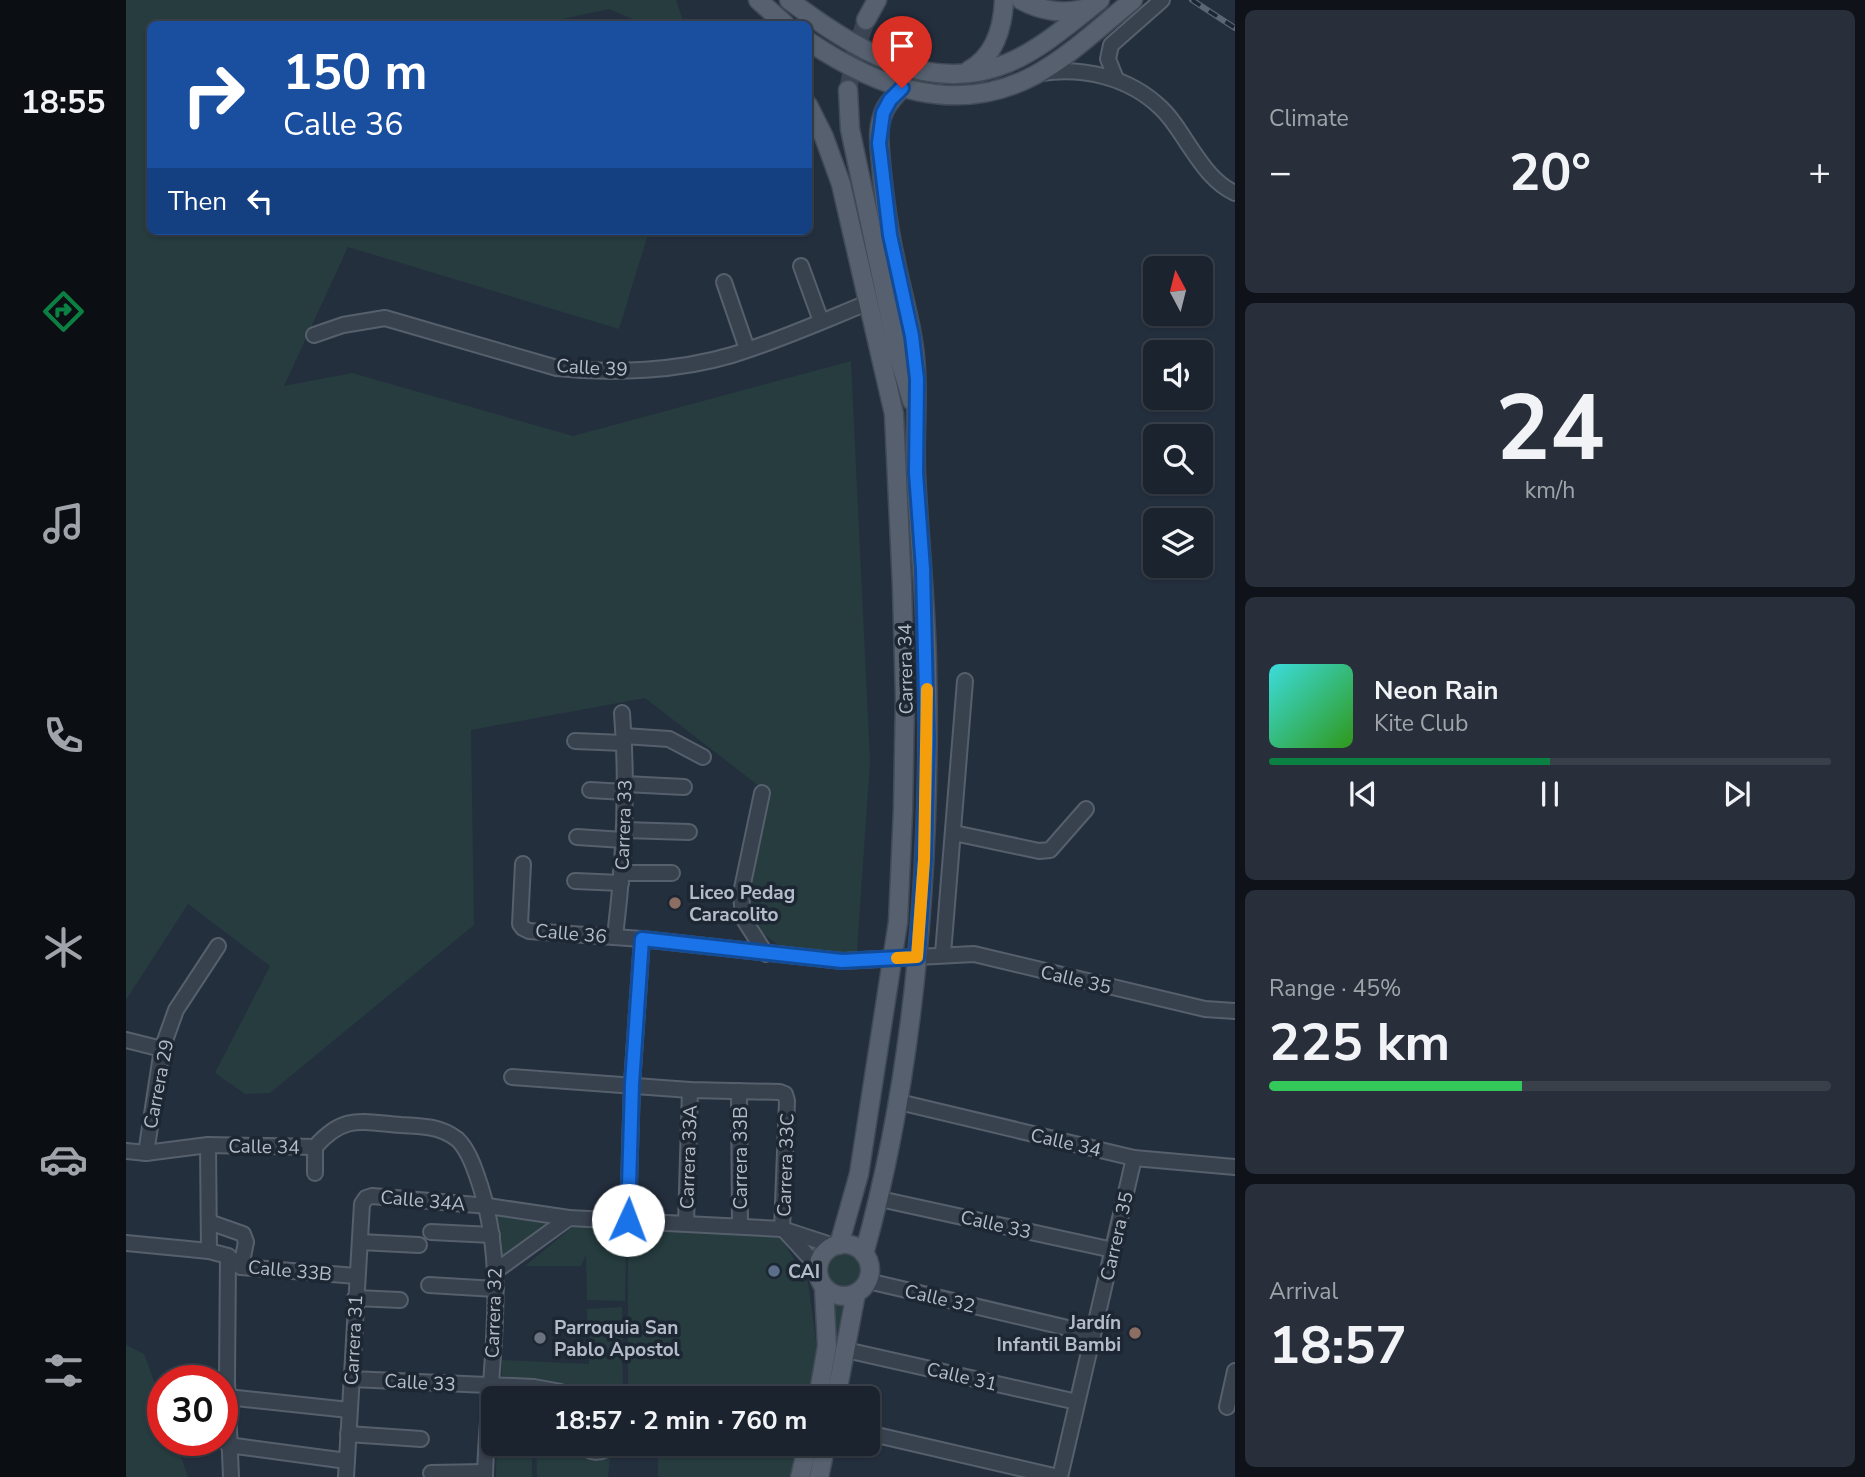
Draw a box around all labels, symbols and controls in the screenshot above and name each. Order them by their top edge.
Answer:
pin [872,16,932,88]
icon: arrive [883,27,921,65]
text: 150 m [283,39,427,106]
icon: right [168,49,259,140]
text: 18:55 [21,81,105,124]
text: Calle 36 [283,103,403,146]
text: Climate [1269,103,1349,134]
text: 20° [1509,137,1591,208]
text: − [1269,147,1292,198]
text: + [1808,147,1831,198]
icon: left [241,182,279,220]
text: Then [168,184,227,219]
north arrow [1143,256,1213,326]
map controls [1143,256,1213,578]
icon: directions [39,287,88,336]
button: sound [1143,340,1213,410]
street label: Calle 39 [556,353,628,383]
text: 24 [1495,367,1605,491]
button: search [1143,424,1213,494]
text: km/h [1525,475,1575,506]
icon: music [39,499,88,548]
button: layers [1143,508,1213,578]
street label: Carrera 34 [892,623,920,715]
text: Neon Rain [1374,673,1499,708]
text: Kite Club [1374,708,1468,739]
icon: phone [39,711,88,760]
icon: previous [1344,775,1382,813]
icon: pause [1531,775,1569,813]
icon: next [1718,775,1756,813]
street label: Carrera 33 [609,779,639,871]
place label: Liceo Pedag Caracolito [689,880,795,928]
marker: Liceo Pedag Caracolito [667,895,683,911]
street label: Calle 36 [534,918,608,950]
icon: climate [39,923,88,972]
street label: Calle 35 [1038,959,1114,1001]
text: Range · 45% [1269,973,1401,1004]
text: 225 km [1269,1007,1450,1078]
street label: Carrera 29 [138,1037,180,1131]
street label: Carrera 33A [674,1104,704,1210]
street label: Carrera 33B [728,1106,754,1210]
street label: Carrera 33C [771,1113,801,1217]
street label: Calle 34 [1028,1122,1104,1164]
street label: Calle 34 [228,1133,300,1161]
icon: car [39,1135,88,1184]
position arrow [591,1183,665,1257]
street label: Calle 34A [379,1184,467,1218]
street label: Carrera 35 [1094,1189,1140,1283]
street label: Calle 33 [958,1204,1034,1246]
street label: Calle 33B [247,1254,333,1288]
place label: CAI [788,1259,820,1285]
marker: CAI [766,1263,782,1279]
street label: Carrera 32 [479,1267,509,1359]
text: Arrival [1269,1276,1338,1307]
street label: Calle 32 [902,1278,978,1320]
street label: Carrera 31 [339,1294,369,1386]
place label: Jardín Infantil Bambi [997,1310,1121,1358]
text: 18:57 [1269,1310,1407,1381]
place label: Parroquia San Pablo Apostol [554,1315,680,1363]
marker: Jardín Infantil Bambi [1127,1325,1143,1341]
marker: Parroquia San Pablo Apostol [532,1330,548,1346]
icon: filters [39,1346,88,1395]
street label: Calle 31 [924,1356,1000,1398]
speed limit sign: 30 [147,1365,238,1456]
street label: Calle 33 [384,1368,456,1398]
text: 18:57 · 2 min · 760 m [554,1403,807,1438]

